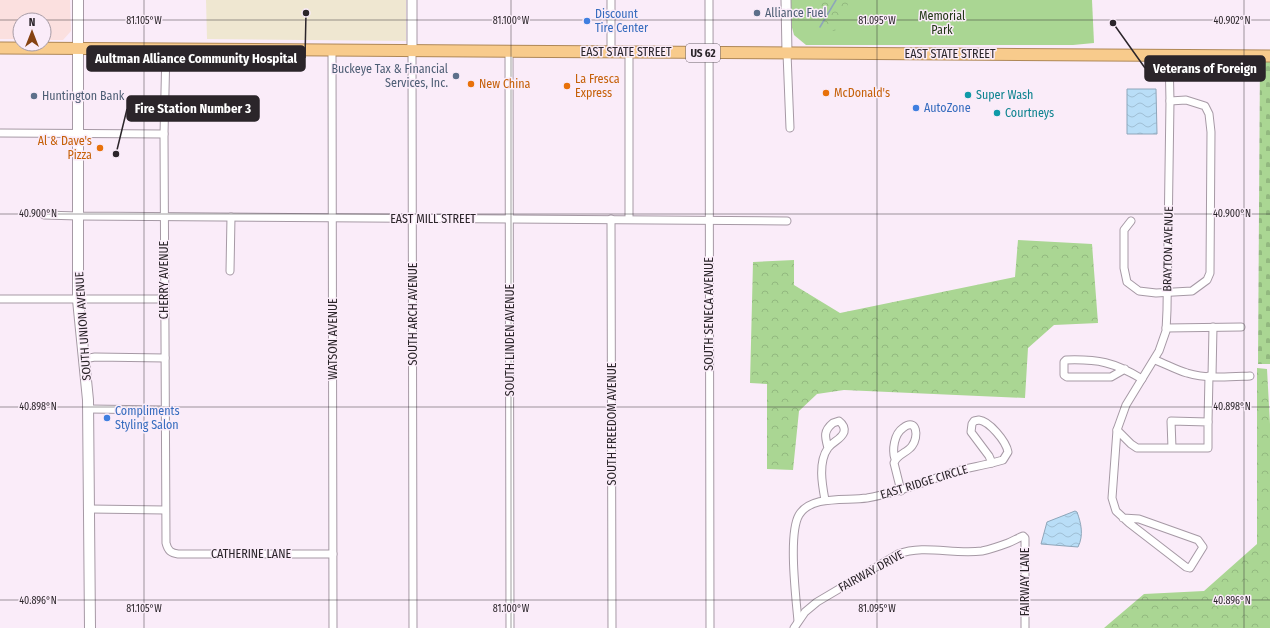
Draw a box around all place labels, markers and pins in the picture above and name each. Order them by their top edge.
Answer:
place label: Alliance Fuel [765,6,827,20]
place label: Discount Tire Center [595,7,649,35]
marker: Alliance Fuel [752,8,762,18]
marker: Discount Tire Center [582,16,592,26]
callout: Aultman Alliance Community Hospital [87,46,305,71]
callout: Veterans of Foreign [1145,56,1265,81]
place label: Buckeye Tax & Financial Services, Inc. [331,62,448,90]
marker: Buckeye Tax & Financial Services, Inc. [451,71,461,81]
place label: La Fresca Express [575,72,620,100]
place label: New China [479,77,531,91]
marker: New China [466,79,476,89]
marker: La Fresca Express [562,81,572,91]
place label: McDonald's [834,86,890,100]
marker: McDonald's [821,88,831,98]
place label: Super Wash [976,88,1033,102]
place label: Huntington Bank [42,89,125,103]
marker: Super Wash [963,90,973,100]
marker: Huntington Bank [29,91,39,101]
callout: Fire Station Number 3 [127,96,259,121]
place label: AutoZone [924,101,971,115]
marker: AutoZone [911,103,921,113]
place label: Courtneys [1005,106,1054,120]
marker: Courtneys [992,108,1002,118]
place label: Al & Dave's Pizza [38,134,92,162]
marker: Al & Dave's Pizza [95,143,105,153]
place label: Compliments Styling Salon [115,404,180,432]
marker: Compliments Styling Salon [102,413,112,423]

